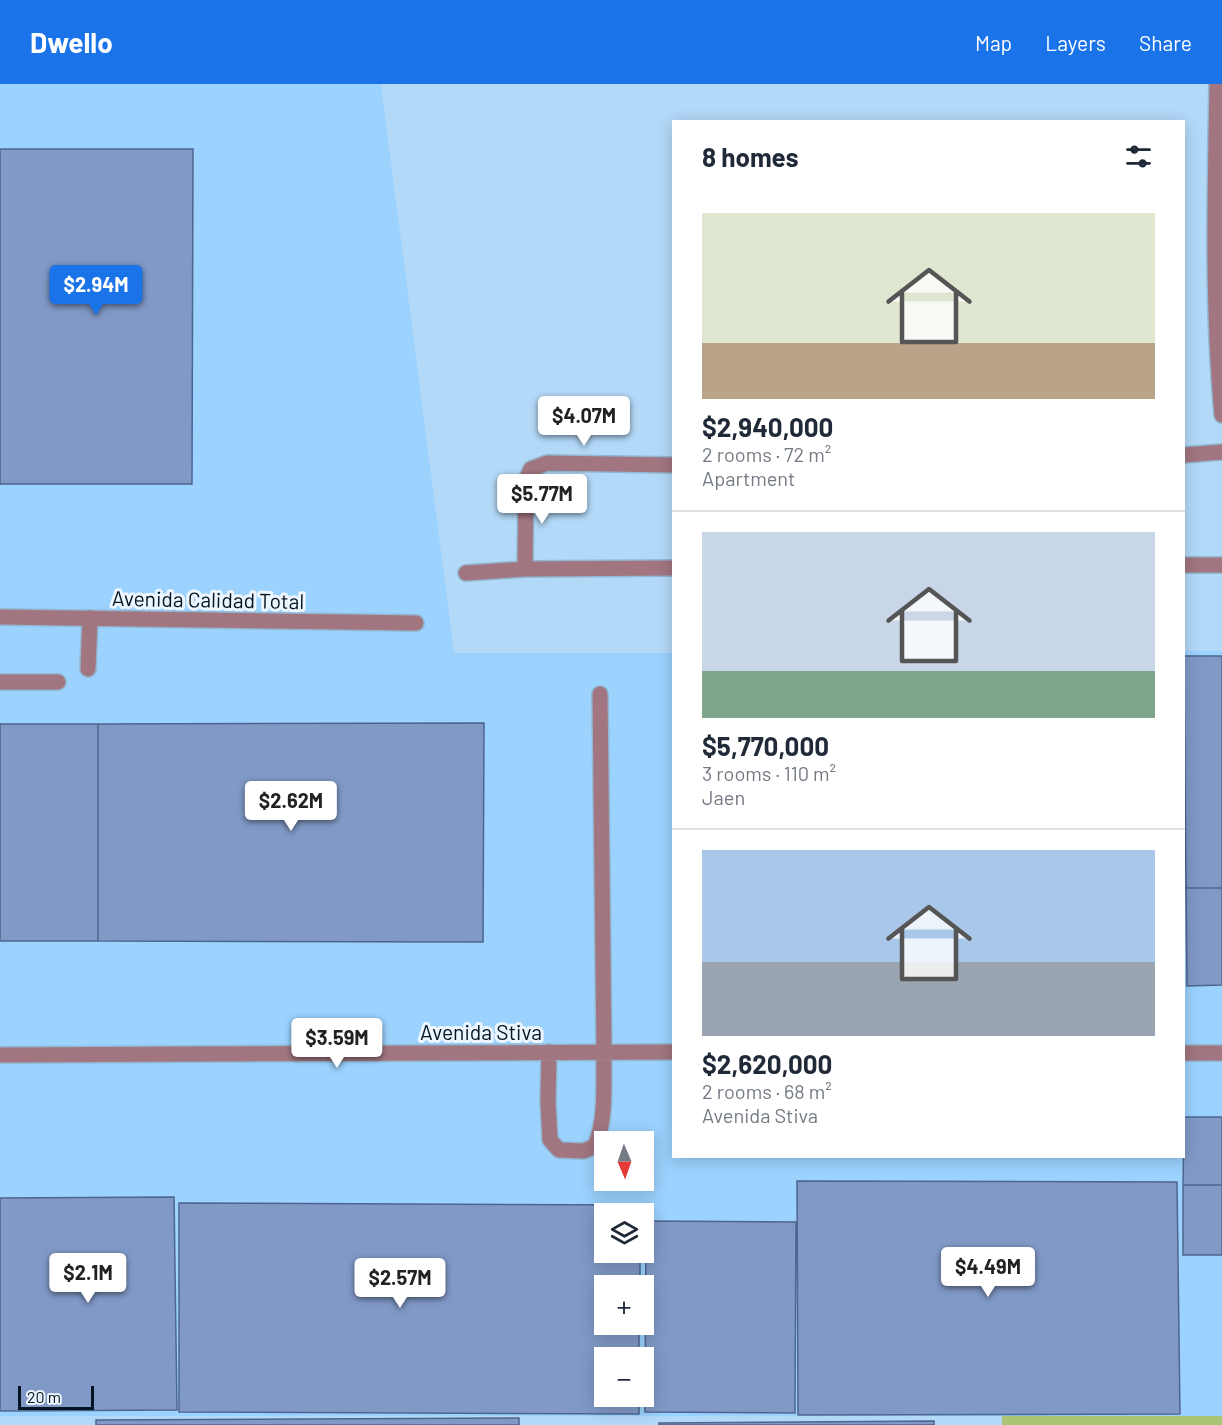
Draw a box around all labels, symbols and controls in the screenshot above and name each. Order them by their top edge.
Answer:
text: Dwello [30,25,113,59]
text: Map [975,30,1012,55]
text: Layers [1045,30,1106,55]
text: Share [1139,30,1192,55]
icon: filters [1122,140,1155,173]
text: 8 homes [702,141,799,172]
icon: home [875,252,983,360]
pin: $2.94M [47,265,145,316]
text: $2.94M [63,272,129,296]
pin: $4.07M [535,396,633,447]
text: $4.07M [552,403,616,427]
text: $2,940,000 [702,411,833,442]
text: 2 rooms · 72 m² [702,442,831,466]
text: Apartment [702,466,795,490]
pin: $5.77M [493,474,591,525]
text: $5.77M [511,481,573,505]
icon: home [875,571,983,679]
street label: Avenida Calidad Total [112,585,304,613]
text: $5,770,000 [702,730,829,761]
text: 3 rooms · 110 m² [702,761,836,785]
pin: $2.62M [242,781,340,832]
text: Jaen [702,785,745,809]
text: $2.62M [259,788,323,812]
icon: home [875,889,983,997]
pin: $3.59M [288,1018,386,1069]
street label: Avenida Stiva [420,1019,542,1044]
text: $3.59M [305,1025,369,1049]
text: $2,620,000 [702,1048,832,1079]
text: 2 rooms · 68 m² [702,1079,832,1103]
text: Avenida Stiva [702,1103,818,1127]
north arrow [594,1131,654,1191]
map controls [594,1131,654,1407]
button: layers [594,1203,654,1263]
pin: $4.49M [939,1247,1037,1298]
pin: $2.1M [46,1253,130,1304]
text: $4.49M [955,1254,1021,1278]
pin: $2.57M [351,1258,449,1309]
text: $2.1M [63,1260,113,1284]
text: $2.57M [368,1265,432,1289]
button: + [594,1275,654,1335]
button: − [594,1347,654,1407]
scale bar [18,1383,94,1410]
text: 20 m [27,1387,61,1406]

